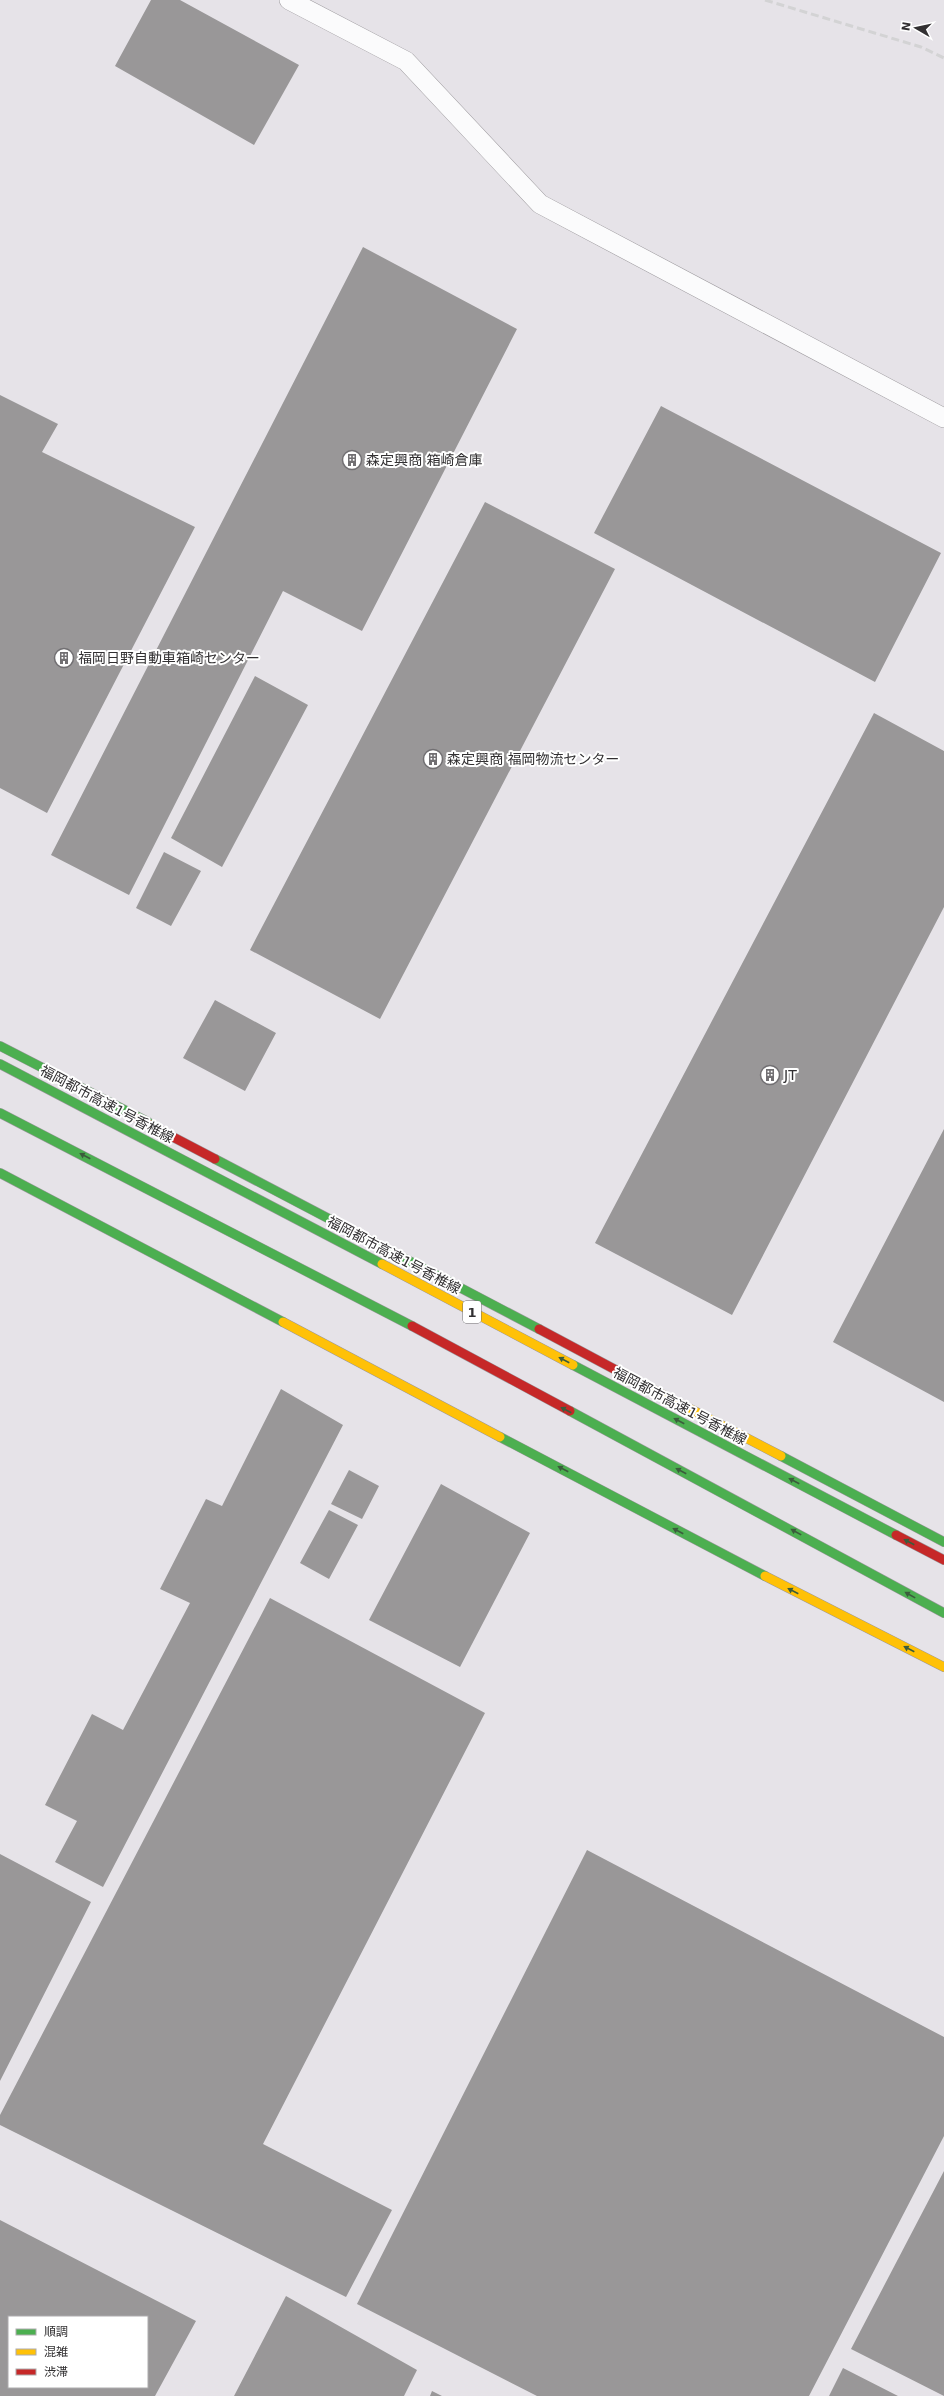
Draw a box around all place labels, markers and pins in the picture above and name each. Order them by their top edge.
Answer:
building icon: 森定興商 箱崎倉庫 [341,449,363,471]
place label: 森定興商 箱崎倉庫 [366,452,482,468]
building icon: 福岡日野自動車箱崎センター [53,647,75,669]
place label: 福岡日野自動車箱崎センター [78,650,260,666]
building icon: 森定興商 福岡物流センター [422,748,444,770]
place label: 森定興商 福岡物流センター [447,751,619,767]
building icon: JT [759,1064,781,1086]
place label: JT [783,1067,797,1083]

